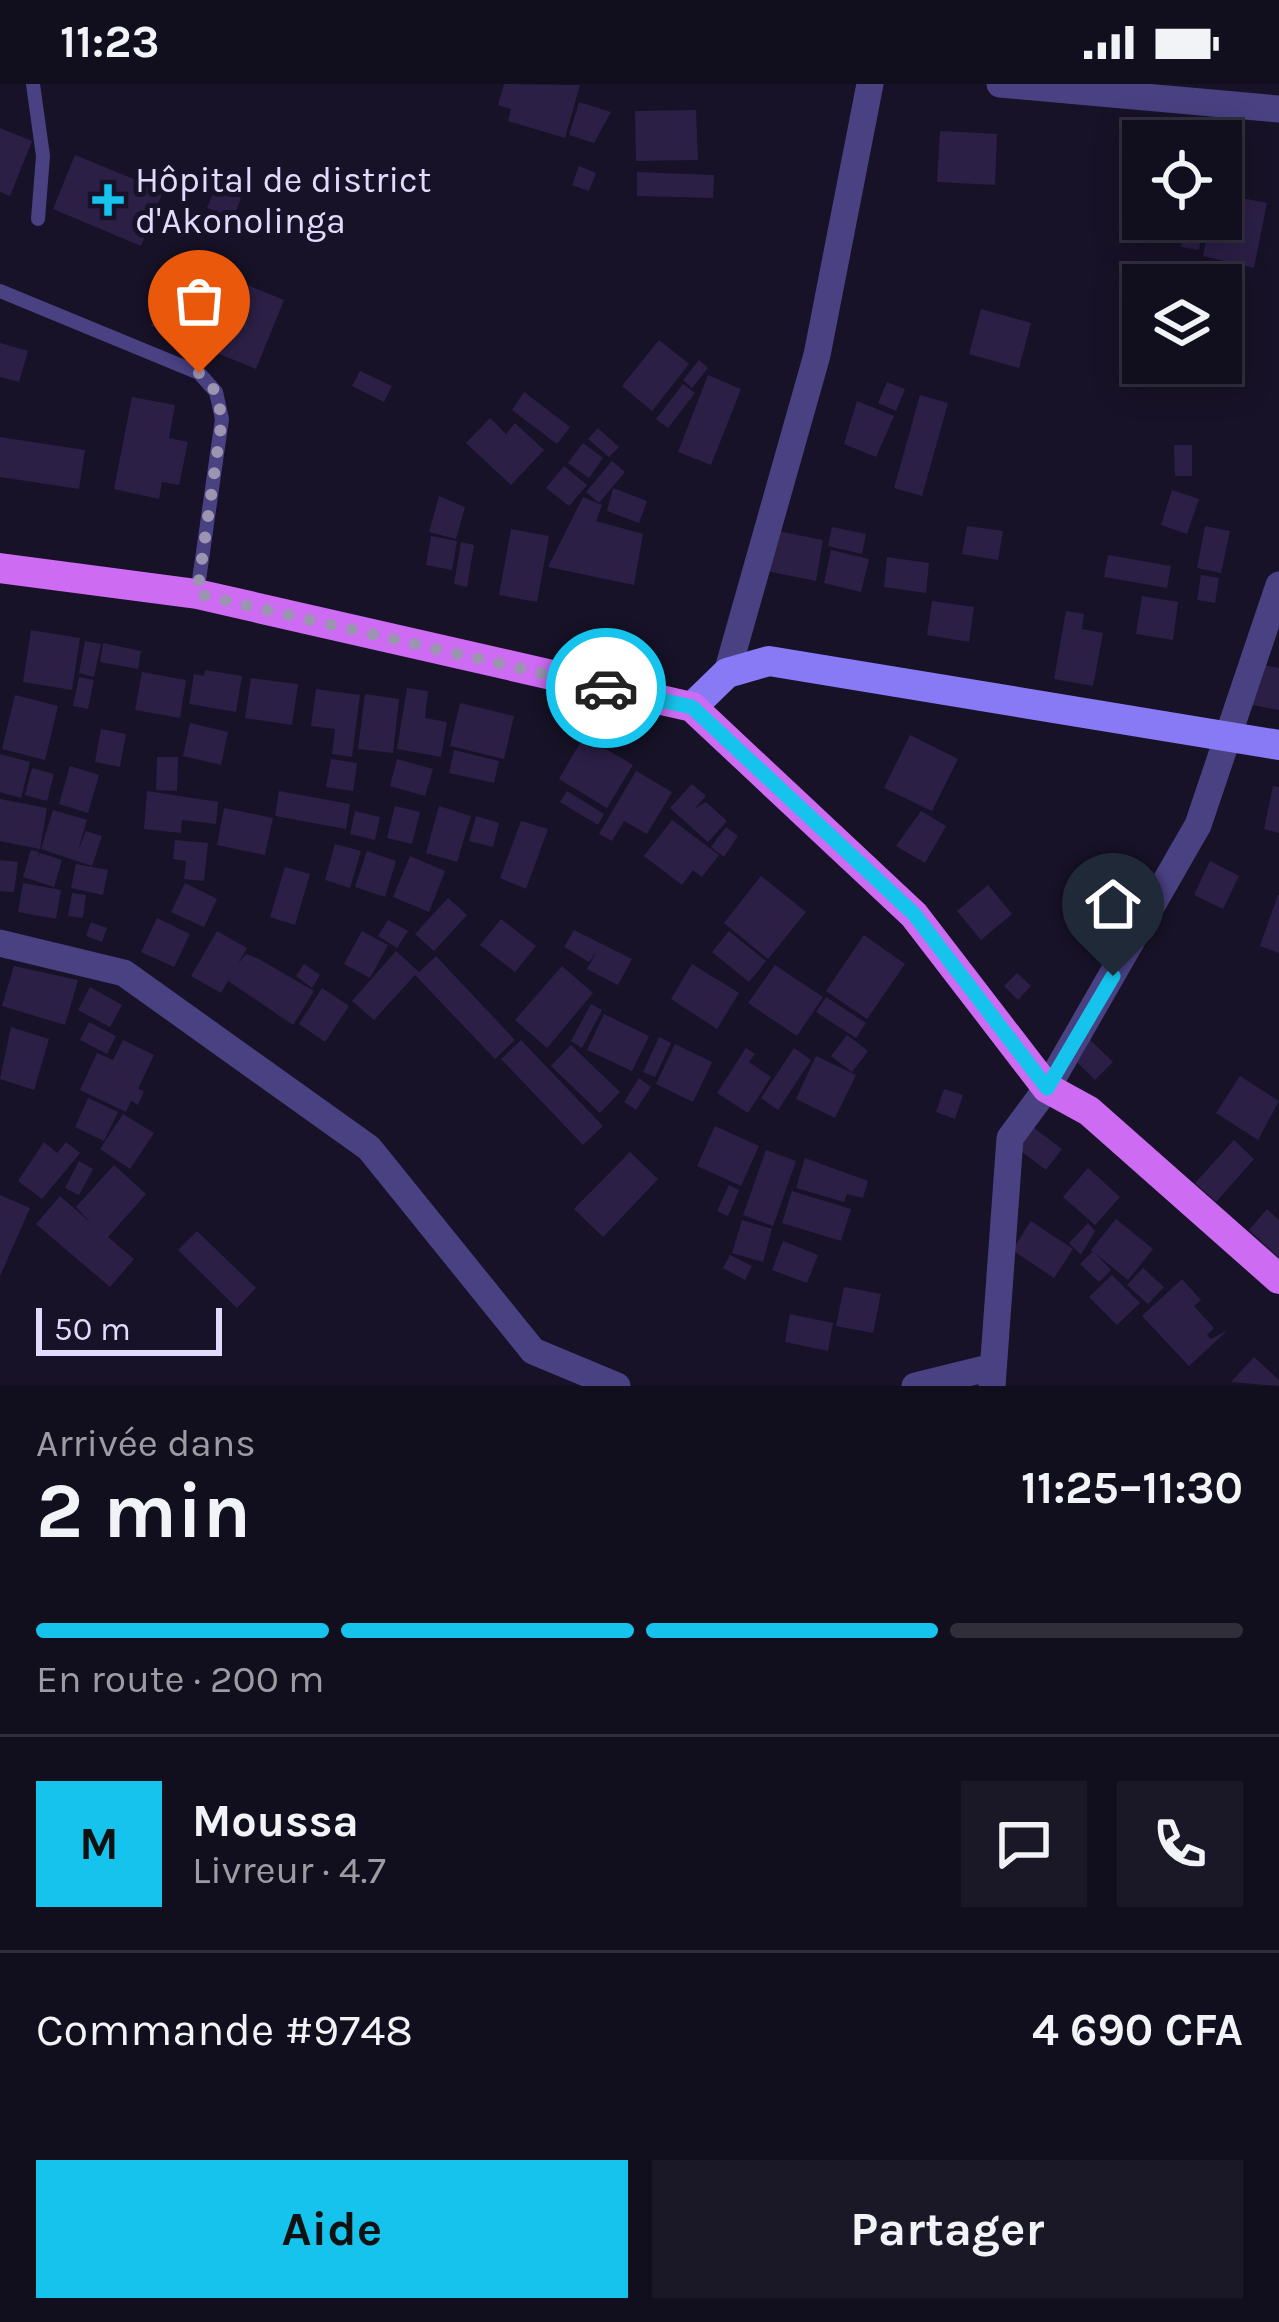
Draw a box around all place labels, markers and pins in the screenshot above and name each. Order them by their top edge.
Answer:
place label: Hôpital de district d'Akonolinga [135,159,431,242]
marker: Hôpital de district d'Akonolinga [92,184,124,216]
pin [148,250,250,373]
pin [1062,853,1164,976]

